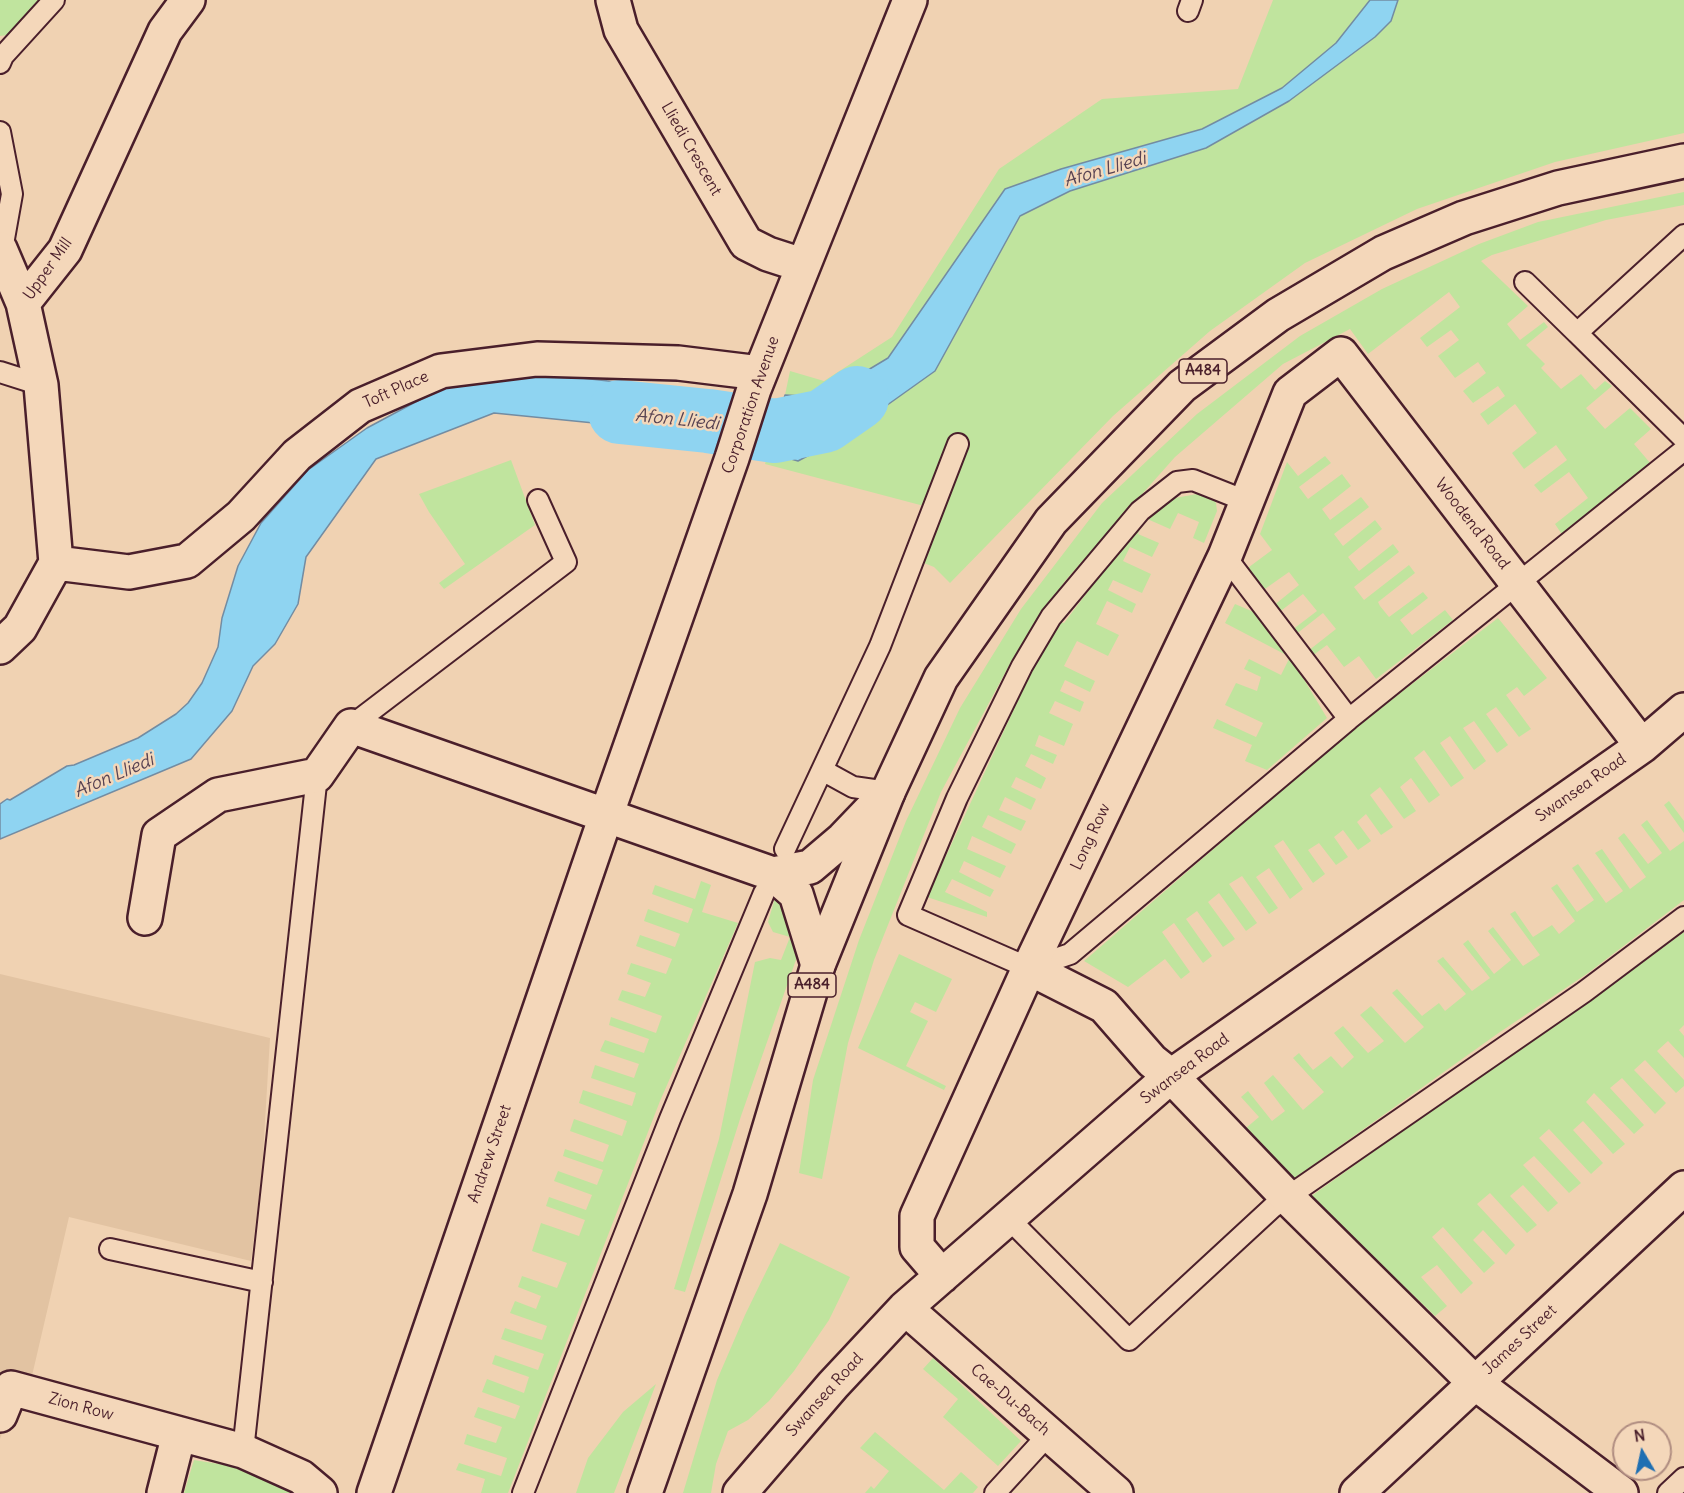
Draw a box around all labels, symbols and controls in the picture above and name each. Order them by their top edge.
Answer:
street label: Lliedi Crescent [657,99,725,199]
water label: Afon Lliedi [1062,148,1148,192]
street label: Upper Mill [20,234,76,304]
street label: Corporation Avenue [718,334,784,476]
road number: A484 [1179,359,1227,383]
street label: Toft Place [360,367,432,413]
water label: Afon Lliedi [634,405,720,435]
street label: Woodend Road [1431,475,1513,573]
water label: Afon Lliedi [71,750,157,802]
street label: Swansea Road [1532,750,1630,826]
street label: Long Row [1067,801,1115,873]
road number: A484 [788,973,836,997]
street label: Swansea Road [1137,1029,1233,1109]
street label: Andrew Street [464,1102,516,1206]
street label: James Street [1479,1301,1561,1379]
street label: Swansea Road [782,1349,868,1441]
street label: Cae-Du-Bach [966,1360,1054,1440]
street label: Zion Row [46,1389,116,1425]
north arrow [1612,1421,1672,1481]
text: N [1632,1424,1647,1446]

